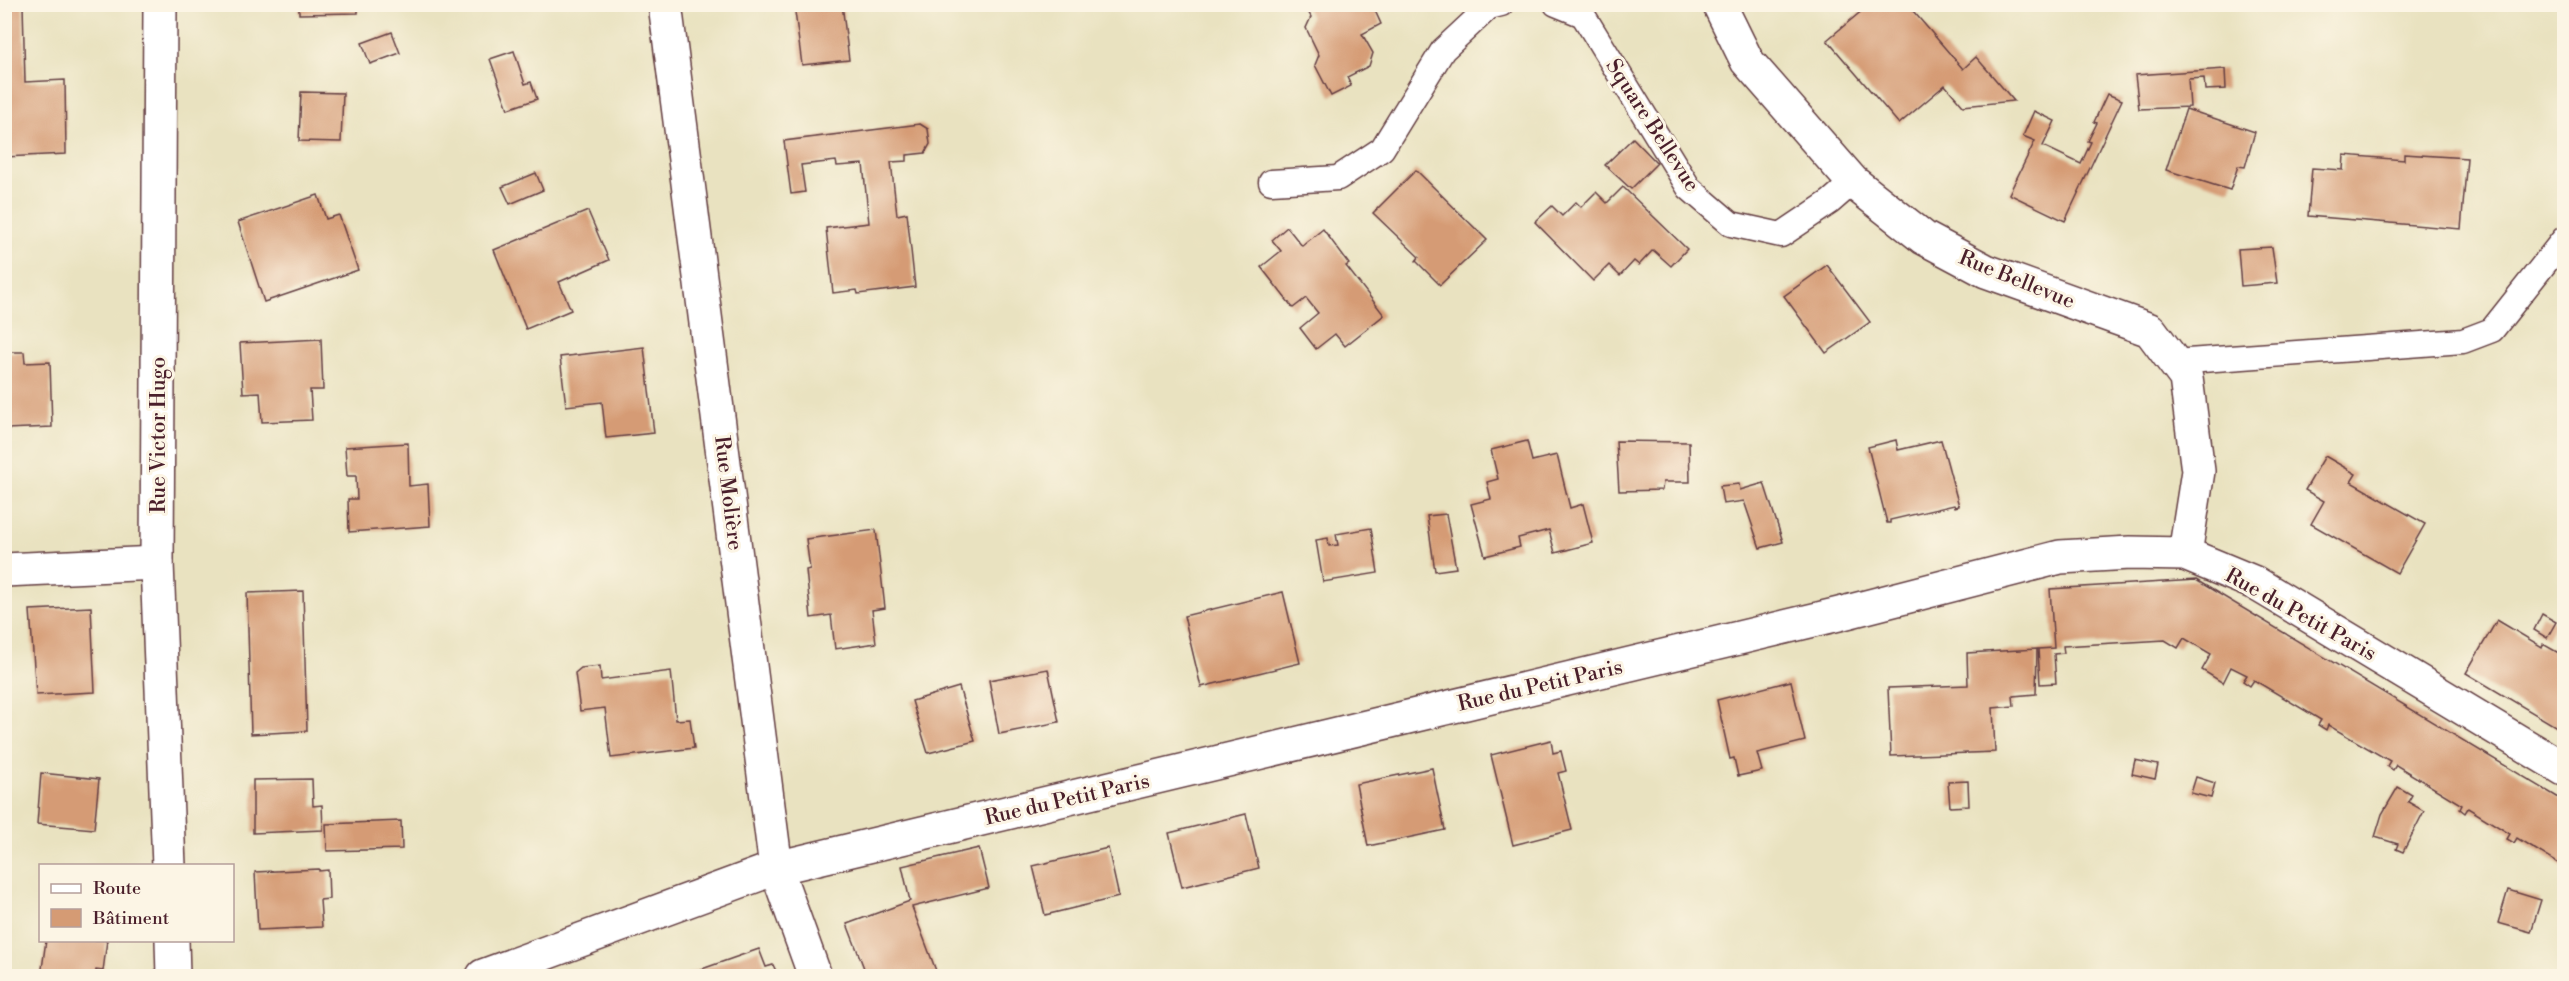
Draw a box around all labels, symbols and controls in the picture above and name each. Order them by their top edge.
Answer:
street label: Square Bellevue [1600,54,1705,197]
street label: Rue Bellevue [1955,245,2078,315]
street label: Rue Victor Hugo [146,357,172,513]
street label: Rue Molière [708,434,748,552]
street label: Rue du Petit Paris [2220,563,2381,667]
street label: Rue du Petit Paris [1455,654,1625,718]
street label: Rue du Petit Paris [982,768,1152,832]
legend [39,864,234,942]
text: Route [93,877,141,900]
text: Bâtiment [92,907,170,930]

